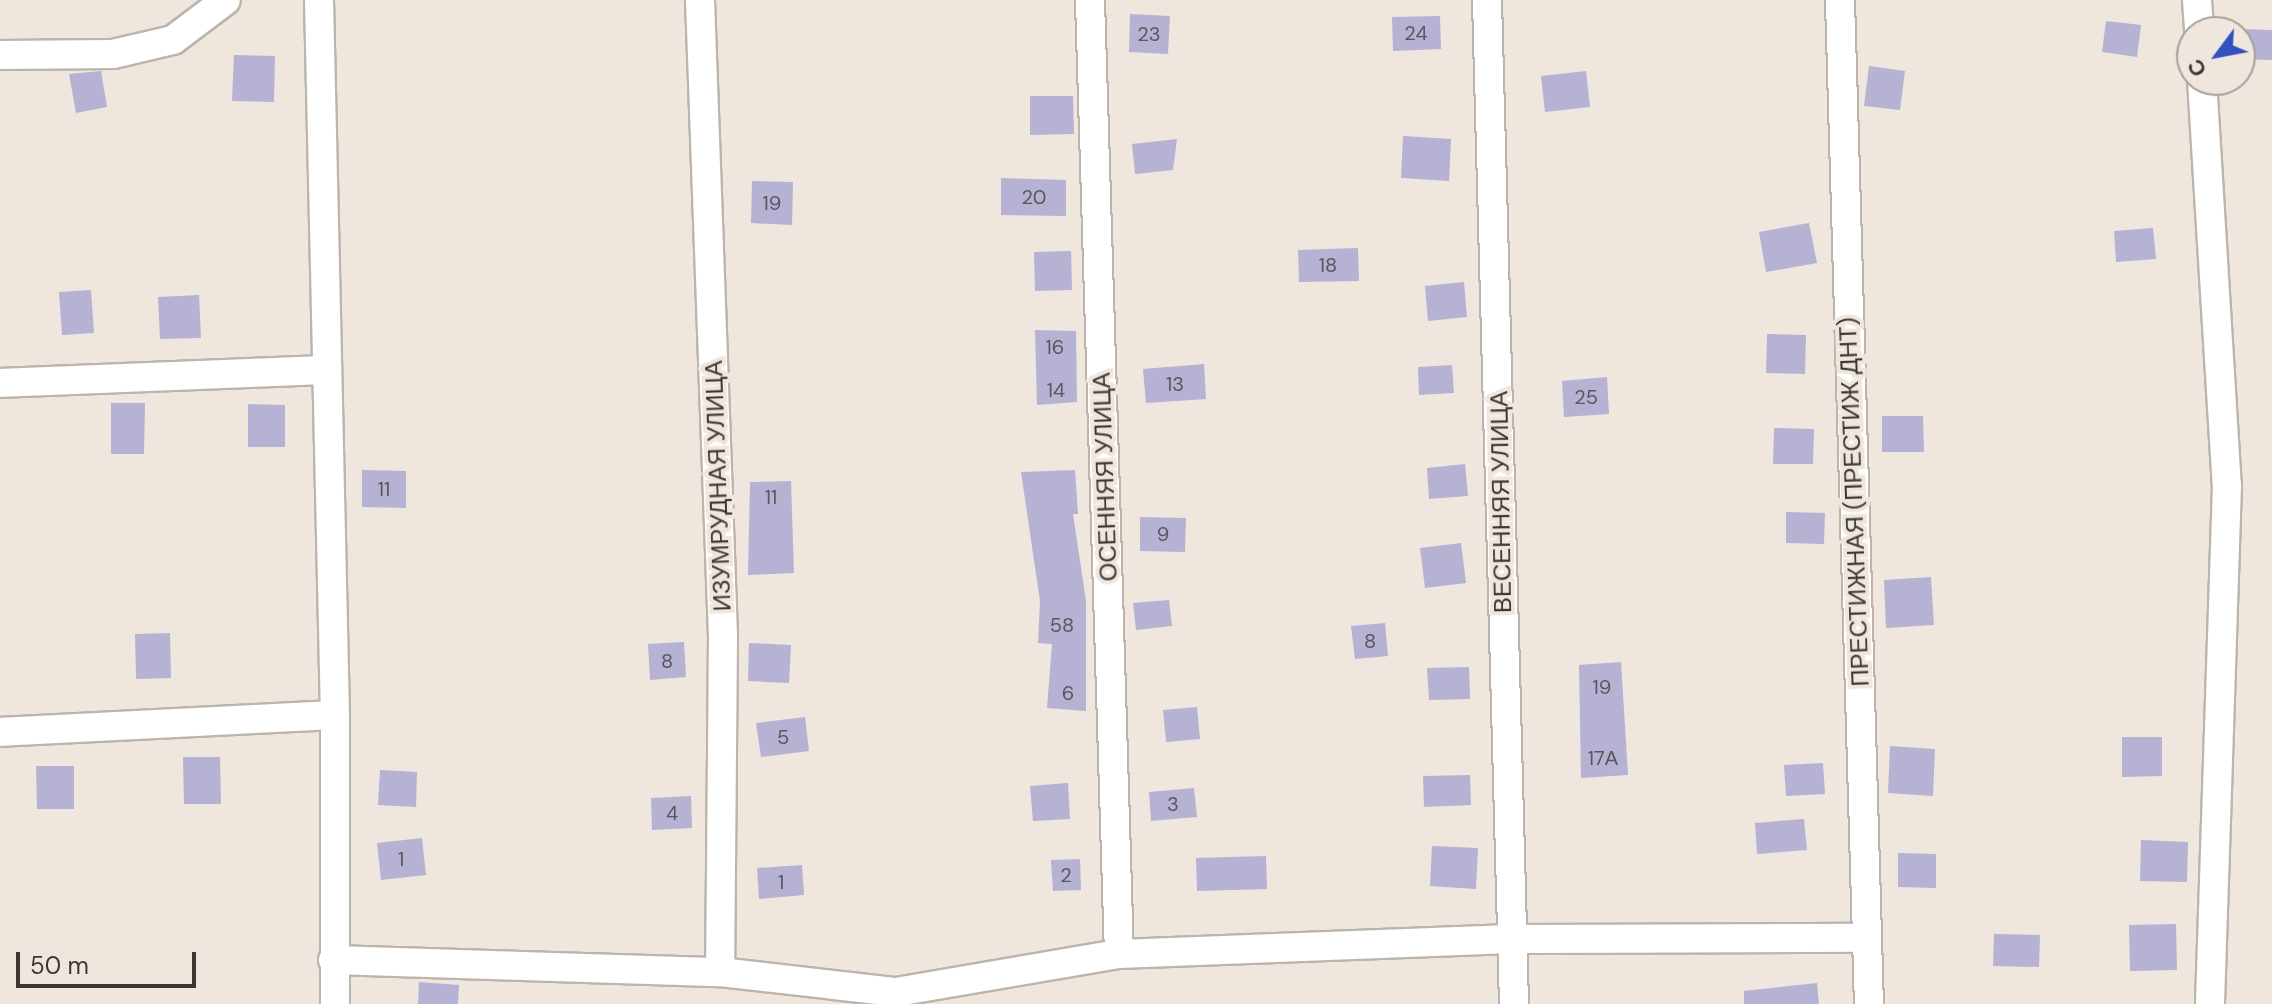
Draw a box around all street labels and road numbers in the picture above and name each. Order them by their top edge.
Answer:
street label: ПРЕСТИЖНАЯ (ПРЕСТИЖ ДНТ) [1833,317,1875,687]
street label: ИЗУМРУДНАЯ УЛИЦА [699,360,737,612]
street label: ОСЕННЯЯ УЛИЦА [1087,372,1123,582]
street label: ВЕСЕННЯЯ УЛИЦА [1485,391,1517,613]

